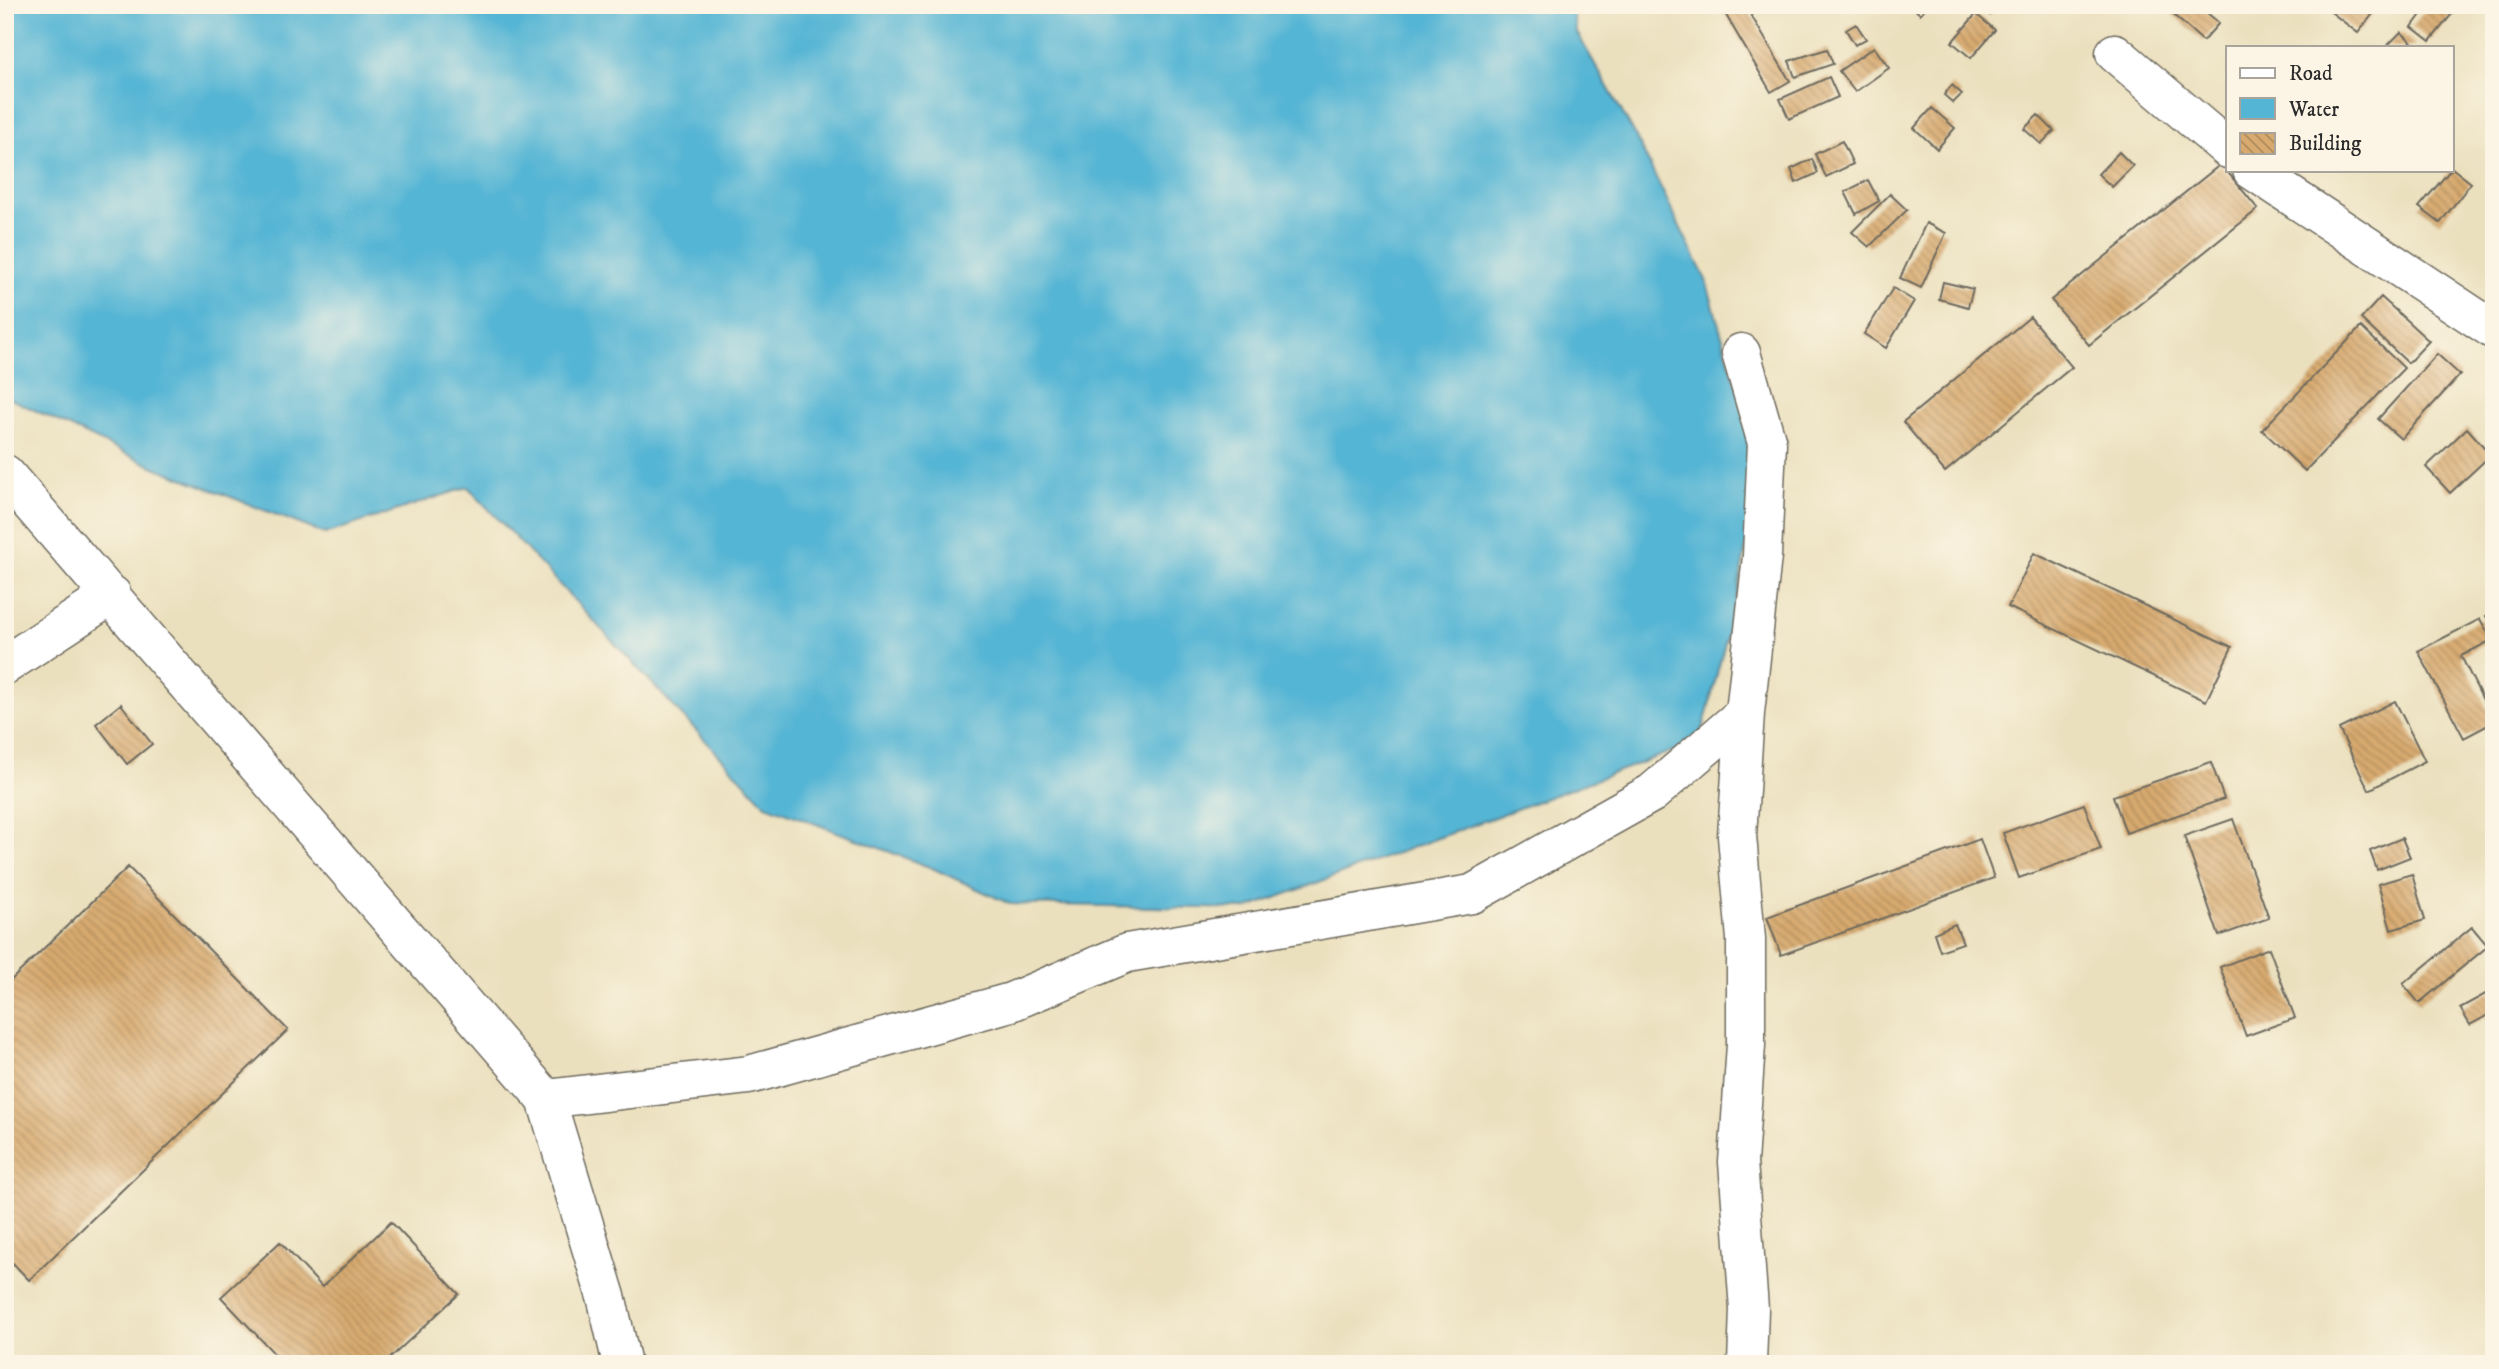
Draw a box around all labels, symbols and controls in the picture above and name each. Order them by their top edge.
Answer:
legend [2226,46,2454,172]
text: Road [2289,61,2333,87]
text: Water [2288,97,2339,123]
text: Building [2289,131,2362,157]

